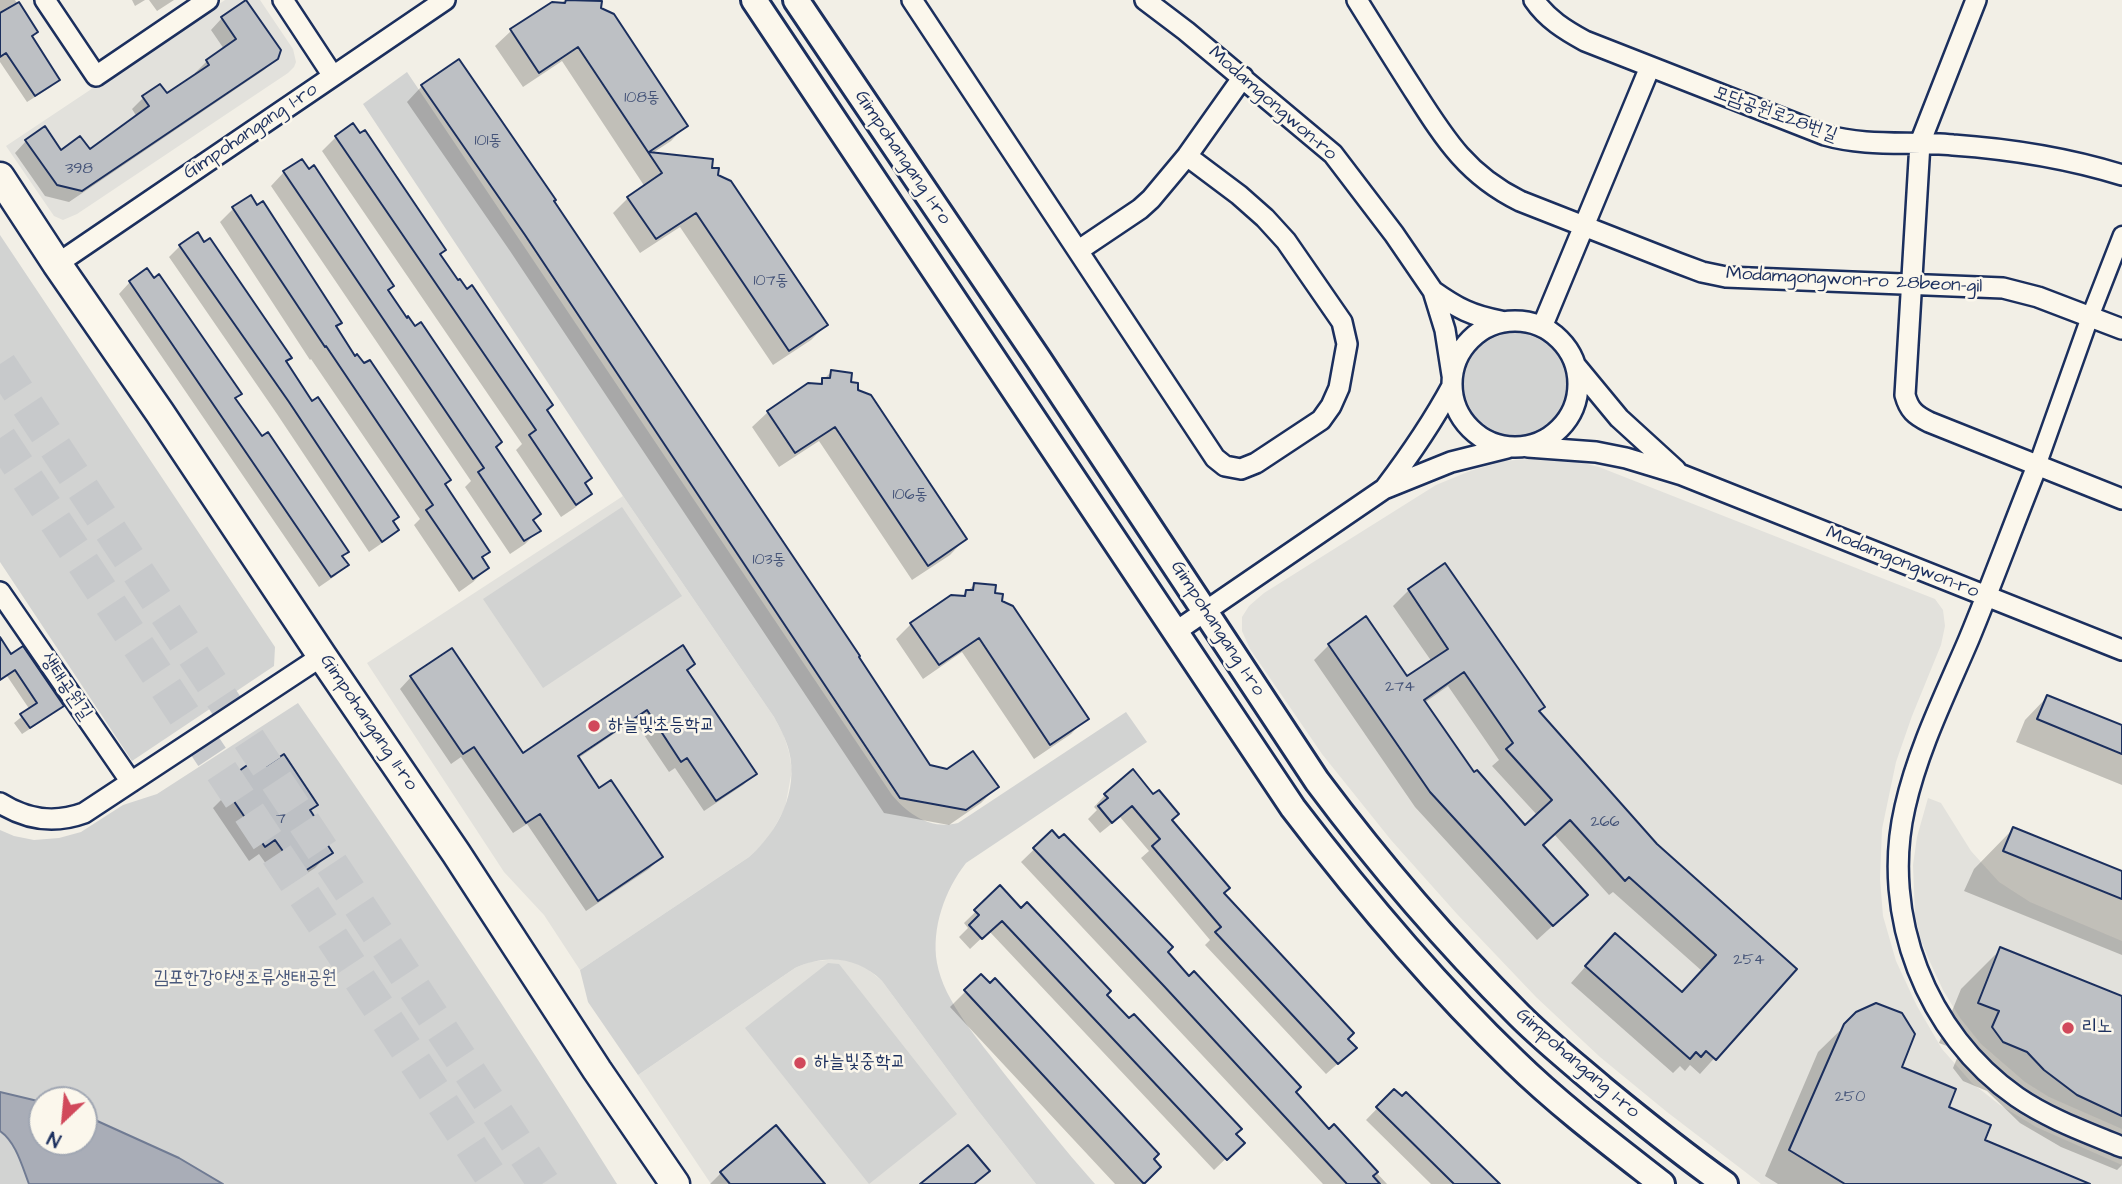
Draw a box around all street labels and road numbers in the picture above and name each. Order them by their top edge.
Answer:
street label: Modamgongwon-ro [1203,42,1341,166]
street label: Gimpohangang 1-ro [180,79,322,185]
street label: 모담공원로28번길 [1710,82,1840,148]
street label: Gimpohangang 1-ro [849,87,955,229]
street label: Modamgongwon-ro 28beon-gil [1725,263,1983,299]
street label: Modamgongwon-ro [1822,522,1982,604]
street label: Gimpohangang 1-ro [1165,557,1269,701]
street label: 생태공원길 [34,649,96,725]
street label: Gimpohangang 11-ro [314,651,422,795]
street label: Gimpohangang 1-ro [1510,1004,1644,1124]

